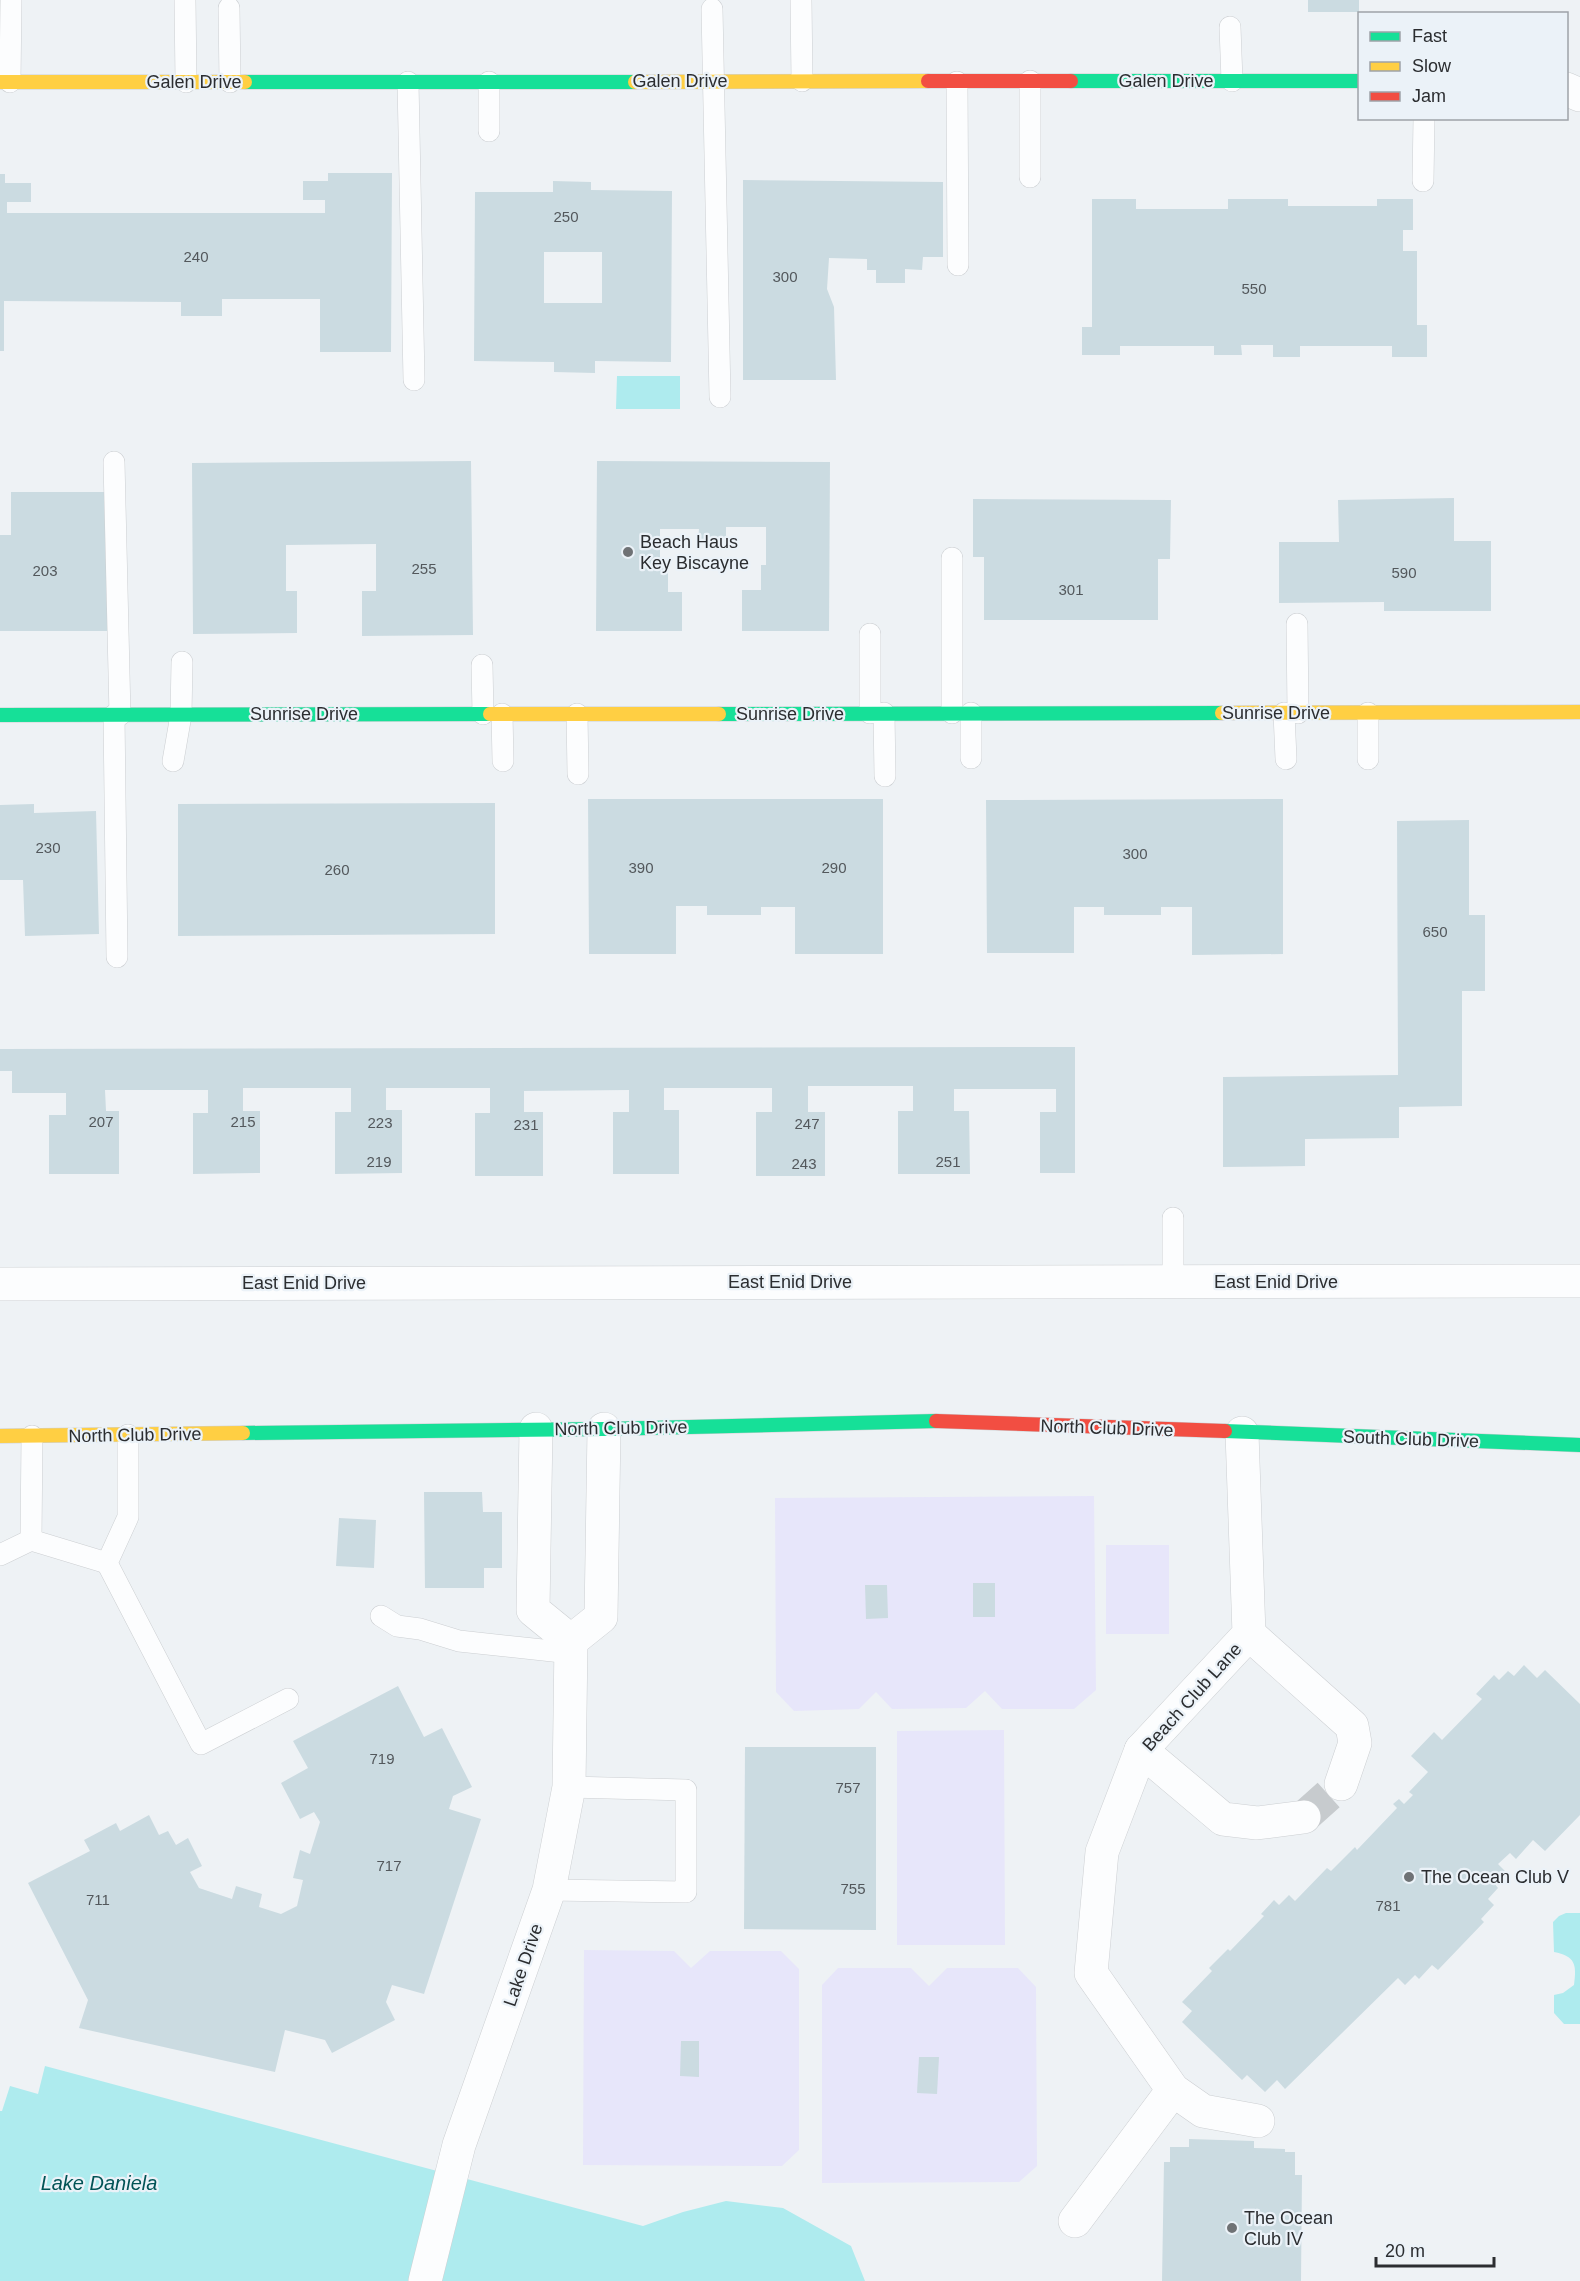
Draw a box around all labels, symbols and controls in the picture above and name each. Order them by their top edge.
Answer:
legend [1358,12,1568,120]
text: Fast [1412,26,1447,46]
text: Slow [1412,56,1452,76]
street label: Galen Drive [632,71,728,91]
street label: Galen Drive [1118,71,1214,91]
street label: Galen Drive [146,72,242,92]
text: Jam [1412,86,1446,106]
house number: 250 [553,208,579,225]
house number: 240 [183,248,209,265]
house number: 300 [772,268,798,285]
house number: 550 [1241,280,1267,297]
place label: Beach Haus Key Biscayne [640,532,749,573]
marker: Beach Haus Key Biscayne [621,545,635,559]
house number: 255 [411,560,437,577]
house number: 203 [32,562,58,579]
house number: 590 [1391,564,1417,581]
house number: 301 [1058,581,1084,598]
street label: Sunrise Drive [1222,703,1330,723]
street label: Sunrise Drive [250,704,358,724]
street label: Sunrise Drive [736,704,844,724]
house number: 230 [35,839,61,856]
house number: 300 [1122,845,1148,862]
house number: 390 [628,859,654,876]
house number: 290 [821,859,847,876]
house number: 260 [324,861,350,878]
house number: 650 [1422,923,1448,940]
house number: 207 [88,1113,114,1130]
house number: 215 [230,1113,256,1130]
house number: 223 [367,1114,393,1131]
house number: 247 [794,1115,820,1132]
house number: 231 [513,1116,539,1133]
house number: 219 [366,1153,392,1170]
house number: 251 [935,1153,961,1170]
house number: 243 [791,1155,817,1172]
street label: East Enid Drive [728,1272,852,1292]
street label: East Enid Drive [1214,1272,1338,1292]
street label: East Enid Drive [242,1273,366,1293]
street label: North Club Drive [1040,1416,1174,1440]
street label: North Club Drive [554,1417,688,1439]
street label: North Club Drive [68,1424,202,1446]
street label: South Club Drive [1343,1427,1479,1451]
street label: Beach Club Lane [1138,1639,1246,1755]
house number: 719 [369,1750,395,1767]
house number: 757 [835,1779,861,1796]
house number: 717 [376,1857,402,1874]
place label: The Ocean Club V [1421,1867,1569,1887]
marker: The Ocean Club V [1402,1870,1416,1884]
house number: 755 [840,1880,866,1897]
house number: 711 [86,1891,110,1908]
house number: 781 [1375,1897,1401,1914]
street label: Lake Drive [500,1921,546,2009]
water label: Lake Daniela [41,2172,157,2194]
place label: The Ocean Club IV [1244,2208,1333,2249]
marker: The Ocean Club IV [1225,2221,1239,2235]
scale bar [1376,2230,1494,2268]
text: 20 m [1385,2241,1425,2261]

